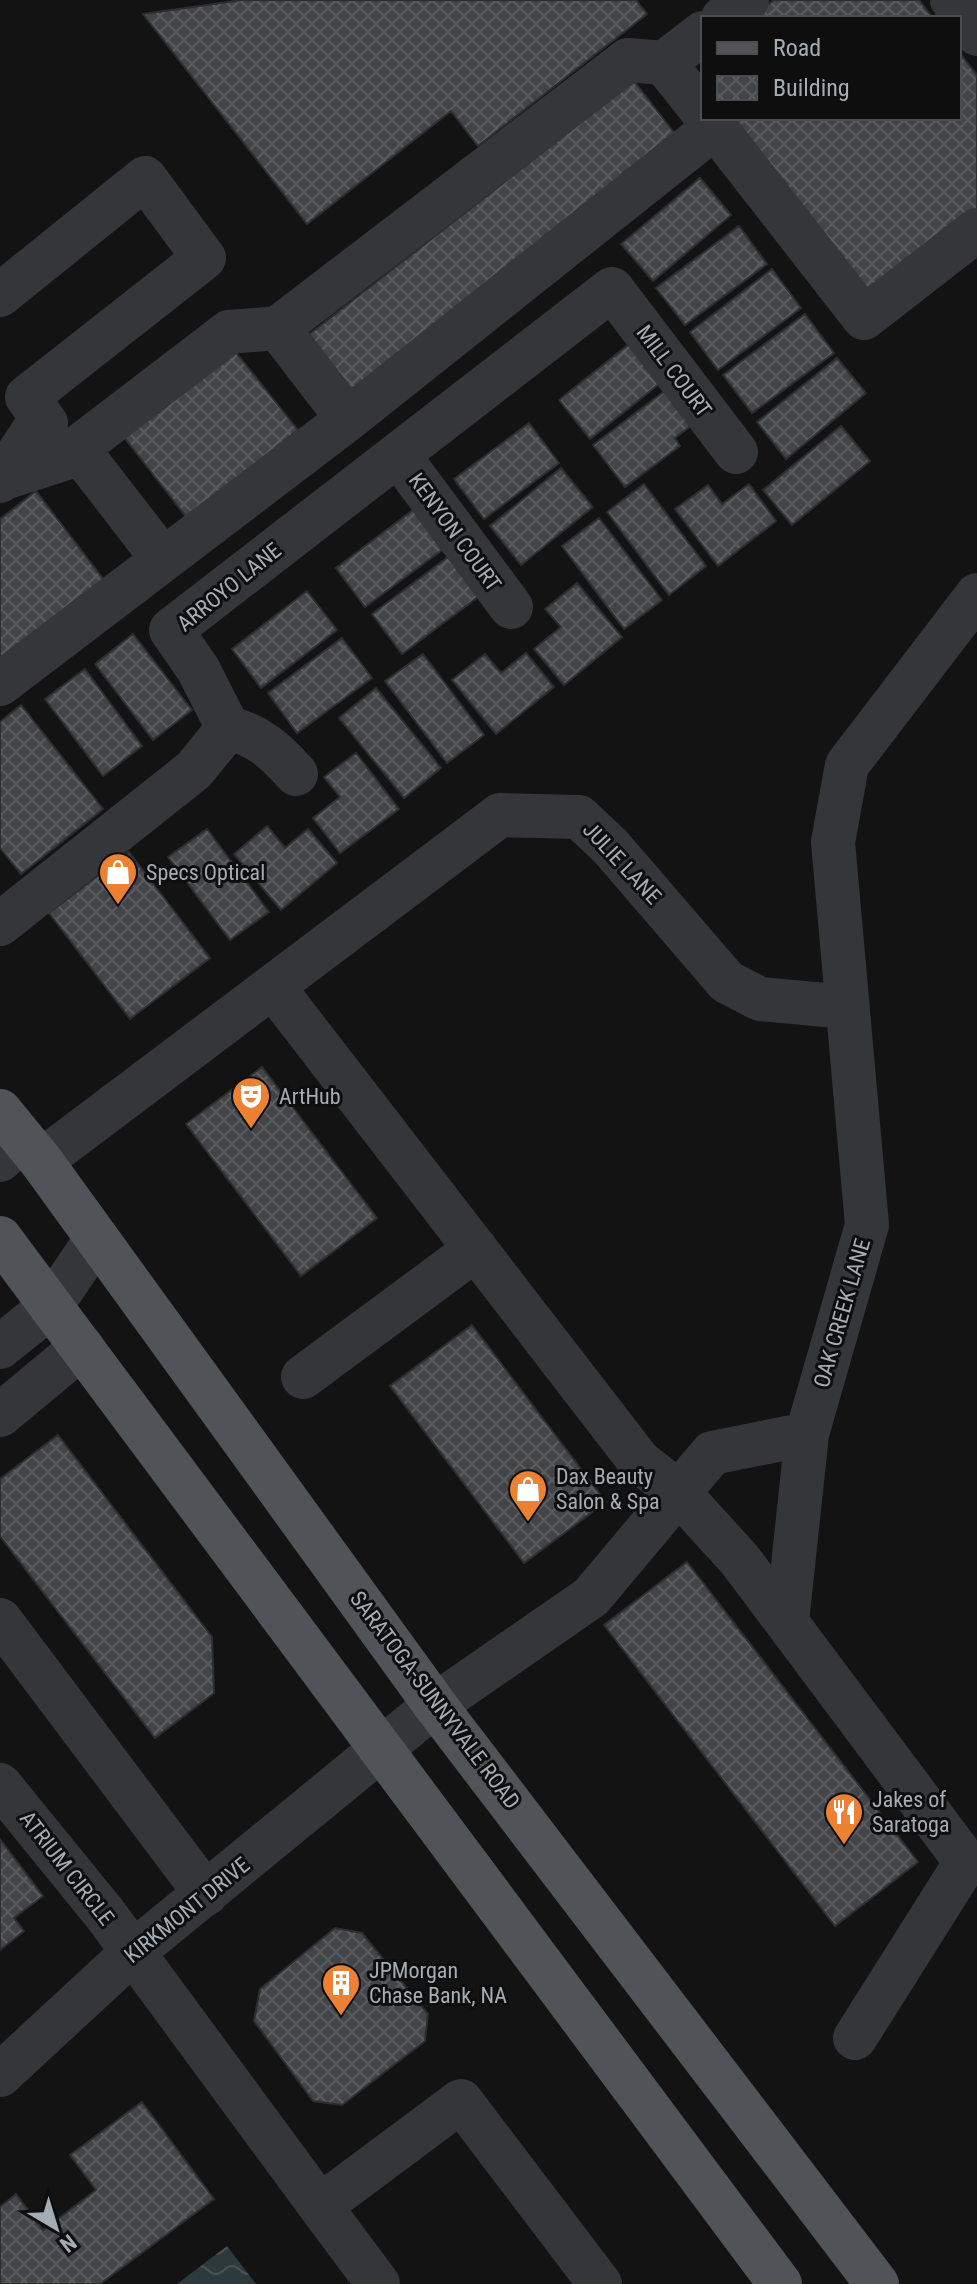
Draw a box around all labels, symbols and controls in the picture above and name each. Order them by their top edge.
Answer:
legend [701,16,961,120]
text: Road [773,34,821,62]
text: Building [773,74,850,102]
street label: MILL COURT [631,320,717,422]
street label: KENYON COURT [404,468,506,596]
street label: ARROYO LANE [172,538,286,636]
street label: JULIE LANE [578,817,666,909]
shop icon: Specs Optical [97,851,139,906]
place label: Specs Optical [146,860,265,885]
theatre icon: ArtHub [230,1075,272,1130]
place label: ArtHub [279,1084,341,1109]
street label: OAK CREEK LANE [809,1236,875,1390]
place label: Dax Beauty Salon & Spa [556,1464,660,1514]
shop icon: Dax Beauty Salon & Spa [507,1468,549,1523]
street label: SARATOGA-SUNNYVALE ROAD [345,1586,525,1814]
place label: Jakes of Saratoga [872,1787,949,1837]
restaurant icon: Jakes of Saratoga [823,1791,865,1846]
street label: ATRIUM CIRCLE [15,1806,119,1930]
street label: KIRKMONT DRIVE [120,1852,255,1968]
place label: JPMorgan Chase Bank, NA [369,1958,507,2008]
building icon: JPMorgan Chase Bank, NA [320,1962,362,2017]
north arrow [16,2188,96,2268]
text: N [55,2229,81,2257]

